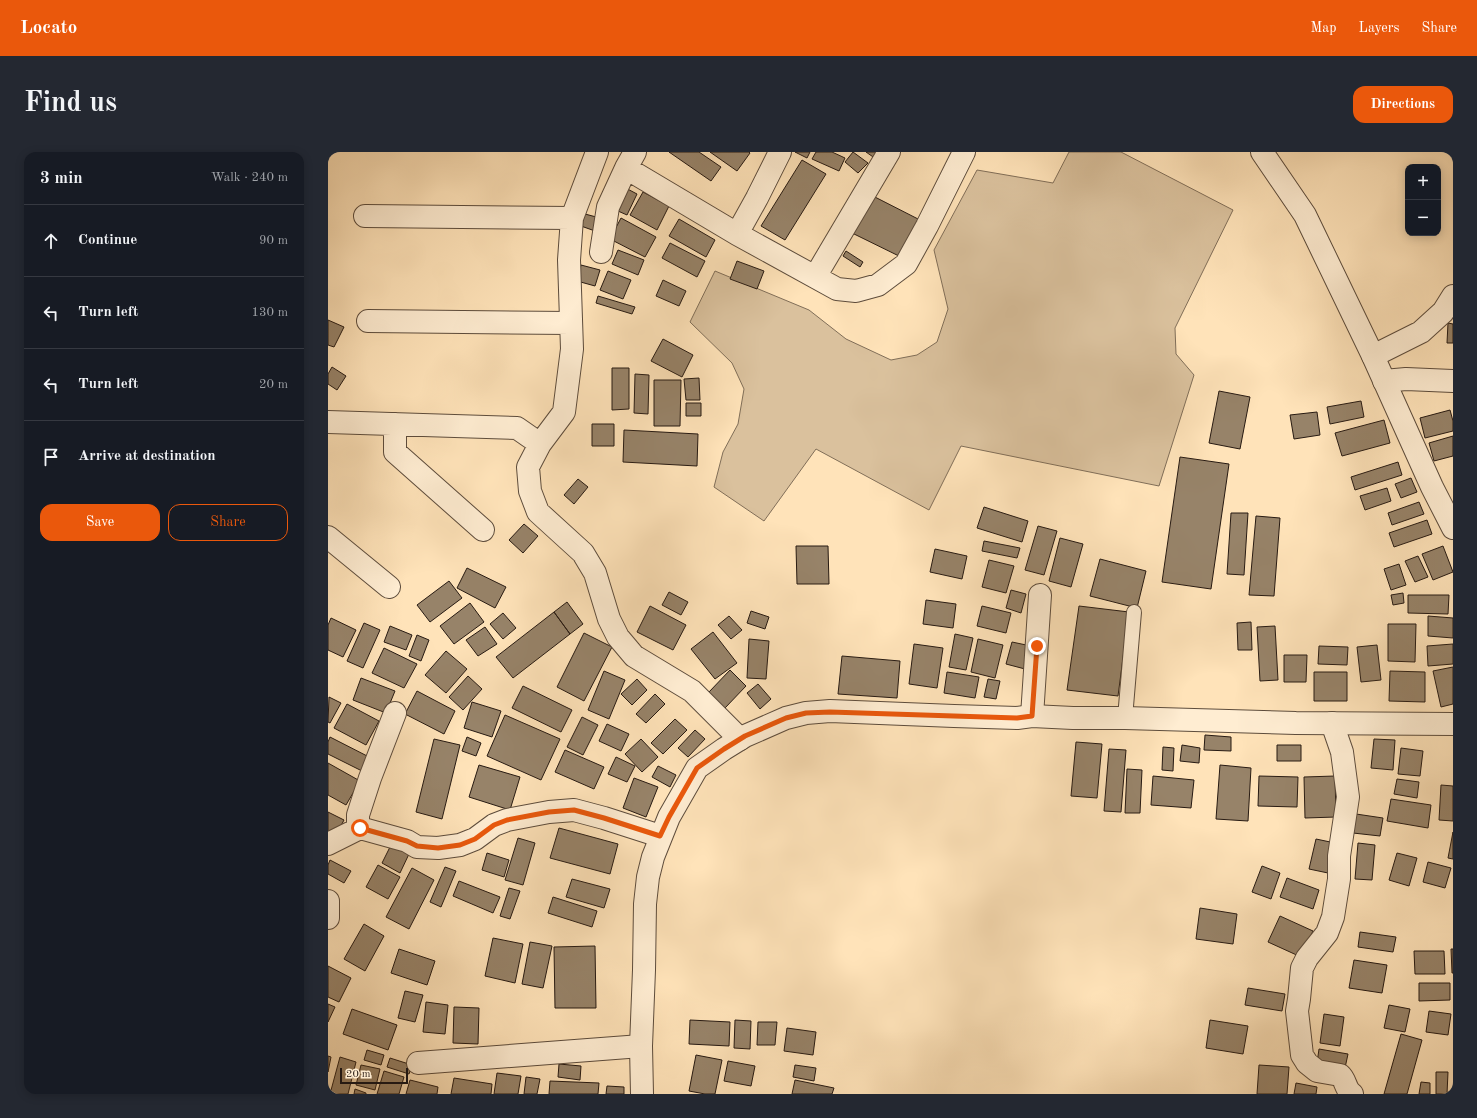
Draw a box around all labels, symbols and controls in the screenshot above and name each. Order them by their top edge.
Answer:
text: Locato [20,19,77,38]
text: Map [1311,21,1337,35]
text: Layers [1359,21,1400,35]
text: Share [1422,21,1457,35]
button: Directions [1353,86,1453,123]
text: Find us [24,90,117,118]
map controls [1405,164,1441,236]
button: + [1405,164,1441,200]
text: 3 min [40,170,83,187]
text: Walk · 240 m [211,171,288,184]
button: − [1405,200,1441,236]
icon: ahead [40,230,62,252]
text: Continue [78,233,137,248]
text: 90 m [259,234,288,247]
icon: left [40,302,62,324]
text: Turn left [78,305,138,320]
text: 130 m [251,306,288,319]
icon: left [40,374,62,396]
text: Turn left [78,377,138,392]
text: 20 m [259,378,288,391]
icon: arrive [40,446,62,468]
text: Arrive at destination [78,449,216,464]
button: Save [40,504,160,541]
button: Share [168,504,288,541]
route end [1028,637,1046,655]
route start [351,819,369,837]
scale bar [340,1066,408,1085]
text: 20 m [346,1069,371,1080]

